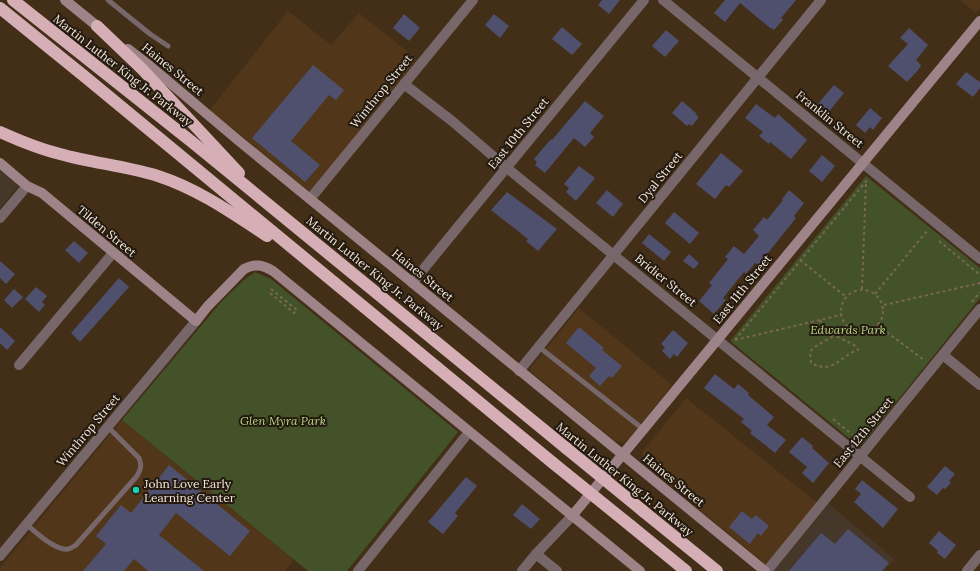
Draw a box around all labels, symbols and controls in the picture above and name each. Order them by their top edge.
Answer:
street label: Martin Luther King Jr. Parkway [50,11,196,129]
street label: Haines Street [139,39,207,99]
street label: Winthrop Street [347,51,416,131]
street label: Franklin Street [793,87,867,151]
street label: East 10th Street [485,94,552,172]
street label: Dyal Street [635,148,686,206]
street label: Tilden Street [74,202,140,260]
street label: Martin Luther King Jr. Parkway [303,213,447,334]
street label: Haines Street [389,245,457,305]
street label: Bridier Street [632,250,700,310]
street label: East 11th Street [709,251,775,327]
park label: Edwards Park [810,322,886,337]
street label: Winthrop Street [53,390,123,470]
street label: East 12th Street [830,393,896,470]
park label: Glen Myra Park [240,413,326,428]
street label: Martin Luther King Jr. Parkway [553,419,697,540]
street label: Haines Street [640,450,708,510]
place label: John Love Early Learning Center [143,476,236,505]
marker: John Love Early Learning Center [131,485,141,495]

